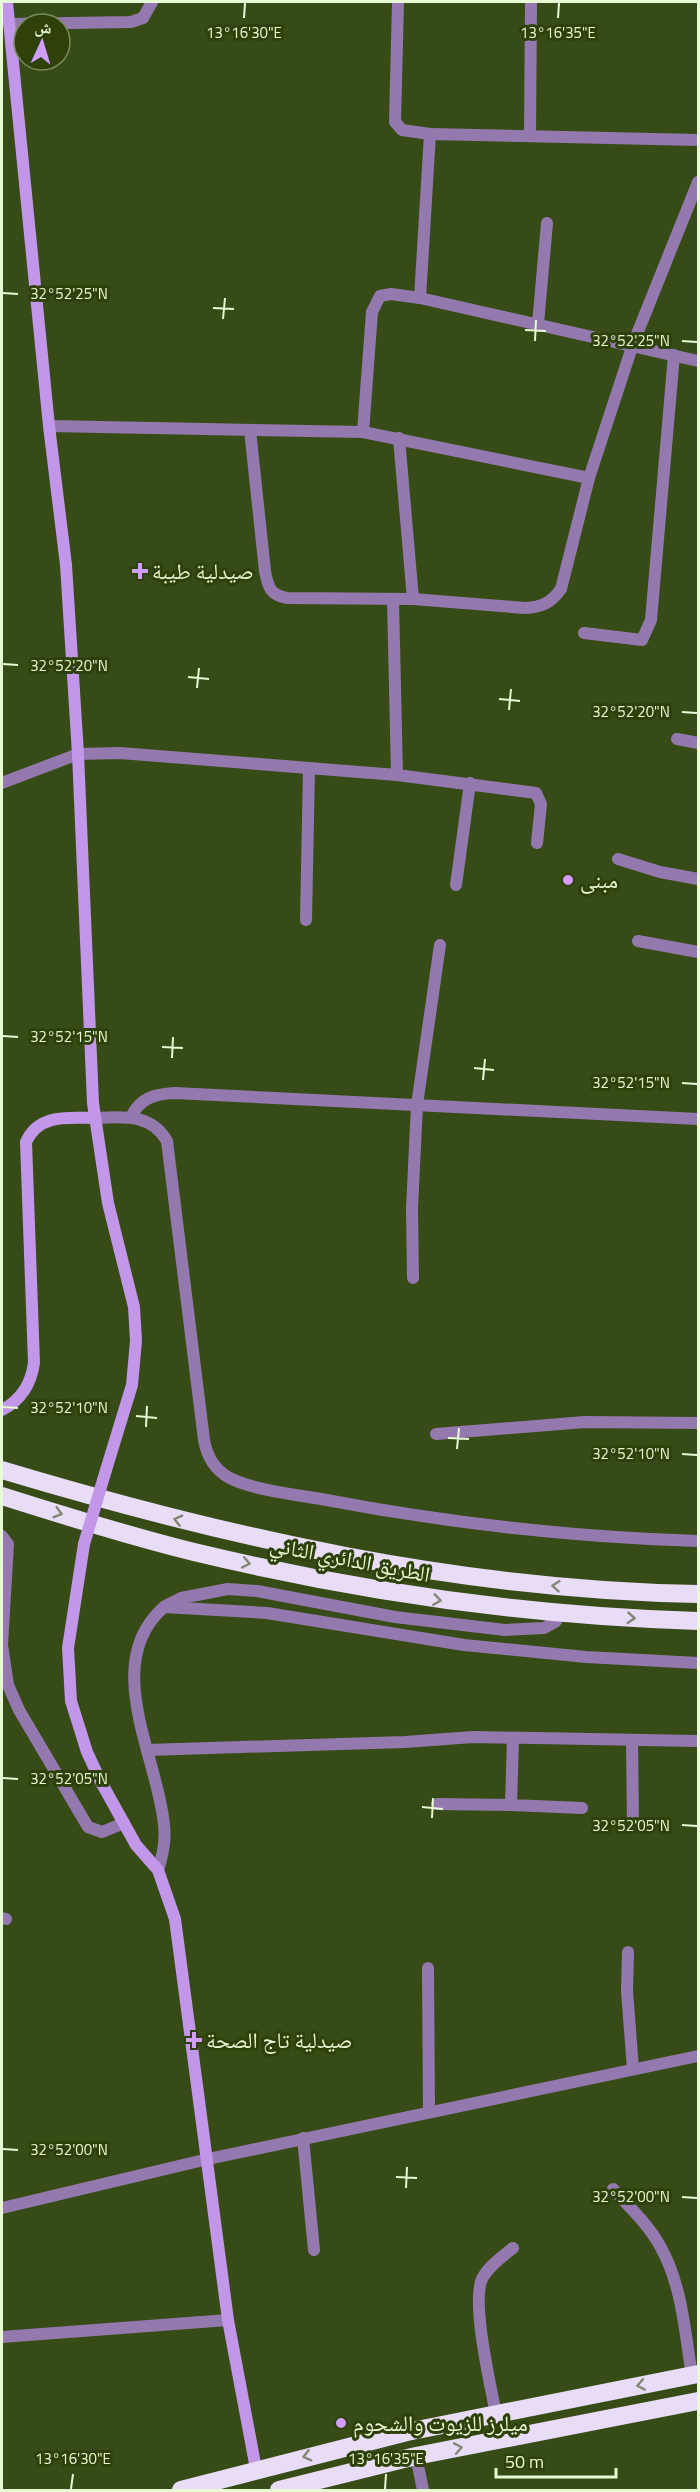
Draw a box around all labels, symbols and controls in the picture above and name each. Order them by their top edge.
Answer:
north arrow [12,12,72,72]
text: ش [34,14,52,40]
text: 13°16'30"E [206,21,282,44]
text: 13°16'35"E [520,21,596,44]
text: 32°52'25"N [30,282,108,305]
text: 32°52'25"N [592,329,670,352]
place label: صيدلية طيبة [152,554,254,588]
marker: صيدلية طيبة [133,564,147,578]
text: 32°52'20"N [30,654,108,677]
text: 32°52'20"N [592,700,670,723]
place label: مبنى [580,863,618,897]
marker: مبنى [561,873,575,887]
text: 32°52'15"N [30,1025,108,1048]
text: 32°52'15"N [592,1071,670,1094]
text: 32°52'10"N [30,1396,108,1419]
text: 32°52'10"N [592,1442,670,1465]
one-way arrow [52,1506,62,1518]
one-way arrow [173,1515,183,1528]
street label: الطريق الدائري الثاني [267,1527,433,1592]
one-way arrow [241,1556,251,1569]
one-way arrow [552,1580,561,1593]
one-way arrow [433,1593,442,1605]
one-way arrow [627,1611,636,1624]
text: 32°52'05"N [30,1767,108,1790]
text: 32°52'05"N [592,1814,670,1837]
place label: صيدلية تاج الصحة [206,2023,353,2057]
marker: صيدلية تاج الصحة [187,2033,201,2047]
text: 32°52'00"N [30,2138,108,2161]
text: 32°52'00"N [592,2185,670,2208]
one-way arrow [636,2378,646,2391]
place label: ميلرز للزيوت والشحوم [353,2406,528,2440]
marker: ميلرز للزيوت والشحوم [334,2416,348,2430]
scale bar [496,2441,616,2479]
one-way arrow [453,2442,463,2455]
text: 13°16'30"E [35,2447,111,2470]
text: 13°16'35"E [348,2447,424,2470]
text: 50 m [505,2448,544,2475]
one-way arrow [302,2449,312,2462]

